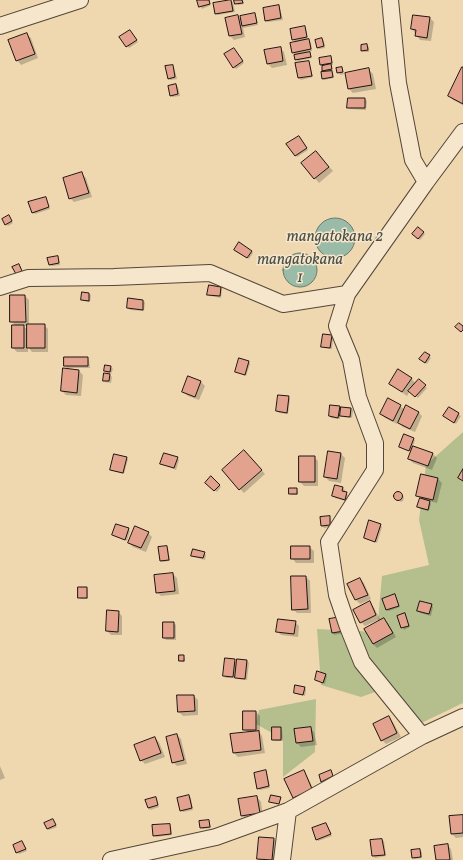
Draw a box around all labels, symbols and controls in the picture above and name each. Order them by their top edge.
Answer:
water label: mangatokana 2 [287,228,383,248]
water label: mangatokana 1 [257,251,343,289]

